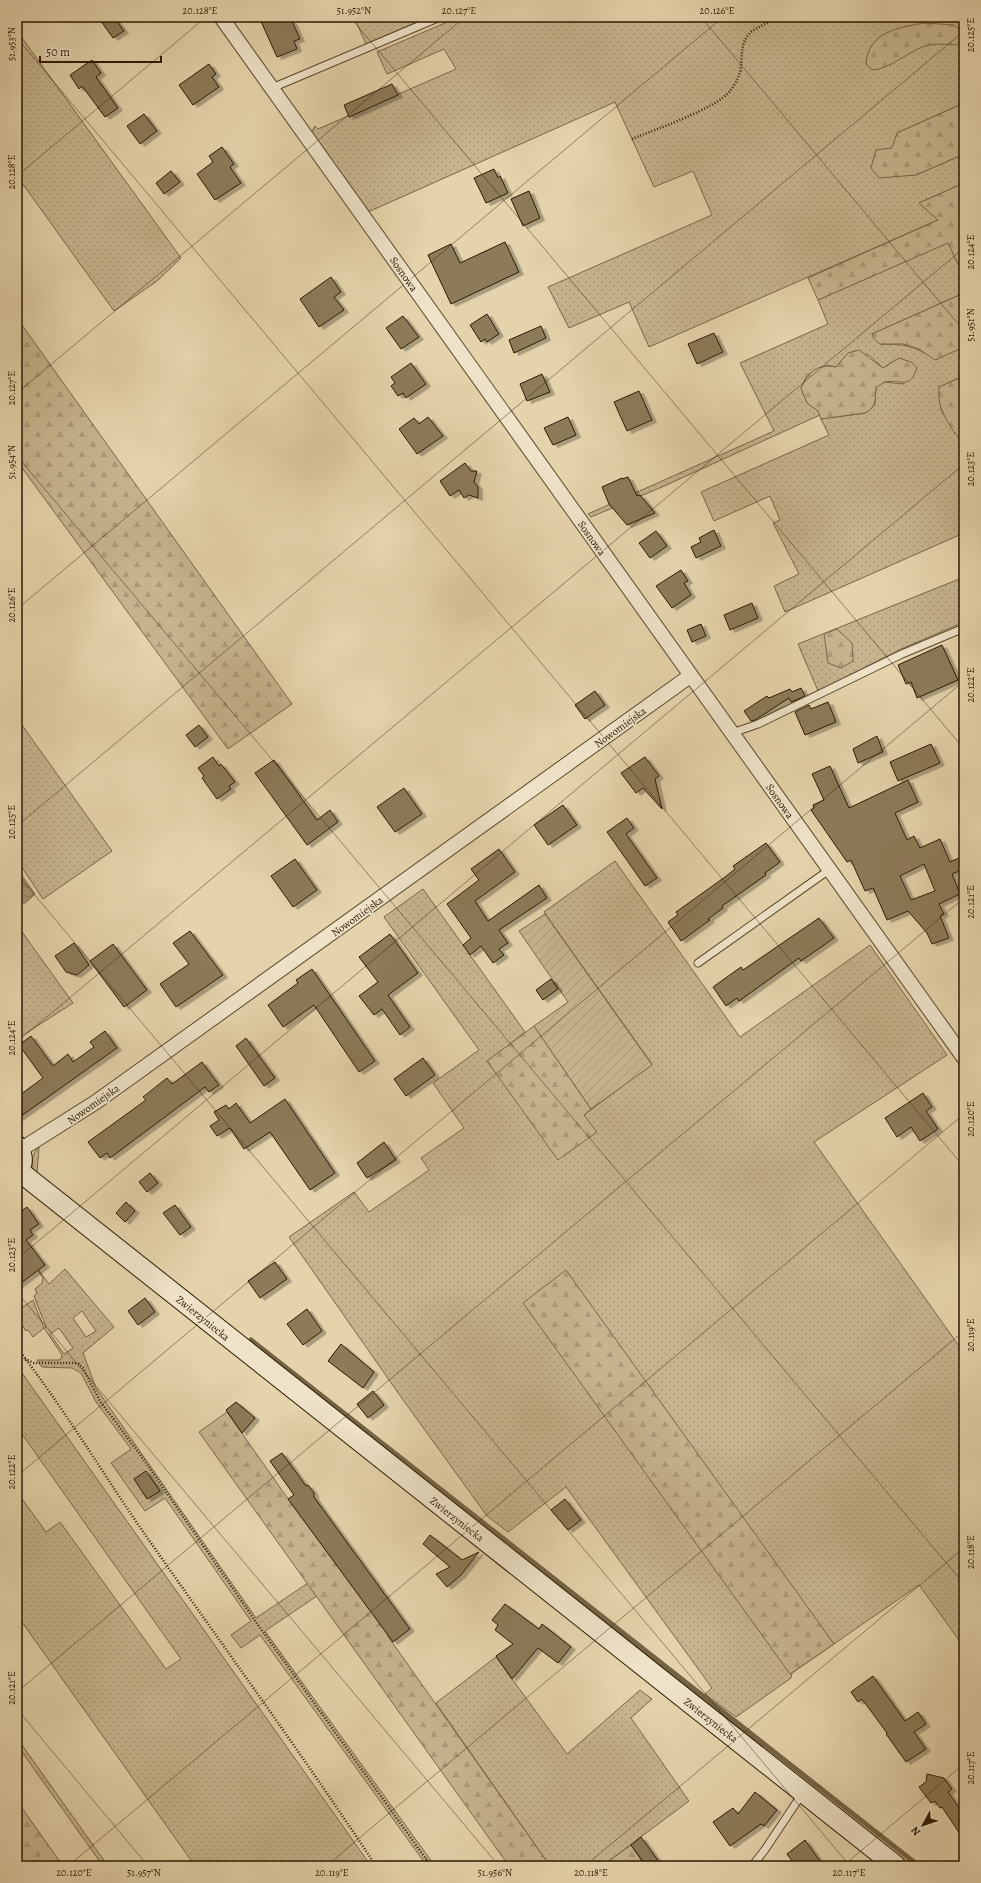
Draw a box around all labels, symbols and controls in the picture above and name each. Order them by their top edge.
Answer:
text: 20.128°E [182,4,218,17]
text: 51.952°N [337,4,371,17]
text: 20.127°E [442,4,476,17]
text: 20.126°E [700,4,735,17]
text: 20.125°E [964,18,977,52]
text: 51.953°N [5,27,18,61]
scale bar [40,38,161,64]
text: 50 m [46,44,70,60]
text: 20.128°E [5,154,18,190]
text: 20.124°E [964,235,977,269]
street label: Sosnowa [386,254,422,296]
text: 51.951°N [964,308,977,342]
text: 20.127°E [5,371,18,405]
text: 51.954°N [5,445,18,479]
text: 20.123°E [964,452,977,486]
street label: Sosnowa [574,518,610,560]
text: 20.126°E [5,587,18,622]
text: 20.122°E [964,667,977,702]
street label: Nowomiejska [591,703,650,751]
street label: Sosnowa [762,781,798,823]
text: 20.125°E [5,805,18,839]
text: 20.121°E [964,885,977,919]
street label: Nowomiejska [328,892,387,940]
text: 20.124°E [5,1021,18,1055]
street label: Nowomiejska [64,1080,123,1128]
text: 20.120°E [964,1101,977,1137]
text: 20.123°E [5,1238,18,1272]
street label: Zwierzyniecka [173,1292,233,1345]
text: 20.119°E [964,1318,977,1352]
text: 20.122°E [5,1454,18,1489]
street label: Zwierzyniecka [426,1493,488,1546]
text: 20.118°E [964,1535,977,1569]
text: 20.121°E [5,1671,18,1705]
street label: Zwierzyniecka [680,1694,742,1747]
text: 20.117°E [964,1751,977,1785]
north arrow [903,1805,943,1845]
text: N [907,1823,924,1839]
text: 20.120°E [56,1866,92,1879]
text: 51.957°N [127,1866,161,1879]
text: 20.119°E [315,1866,349,1879]
text: 51.956°N [478,1866,512,1879]
text: 20.118°E [574,1866,608,1879]
text: 20.117°E [832,1866,866,1879]

